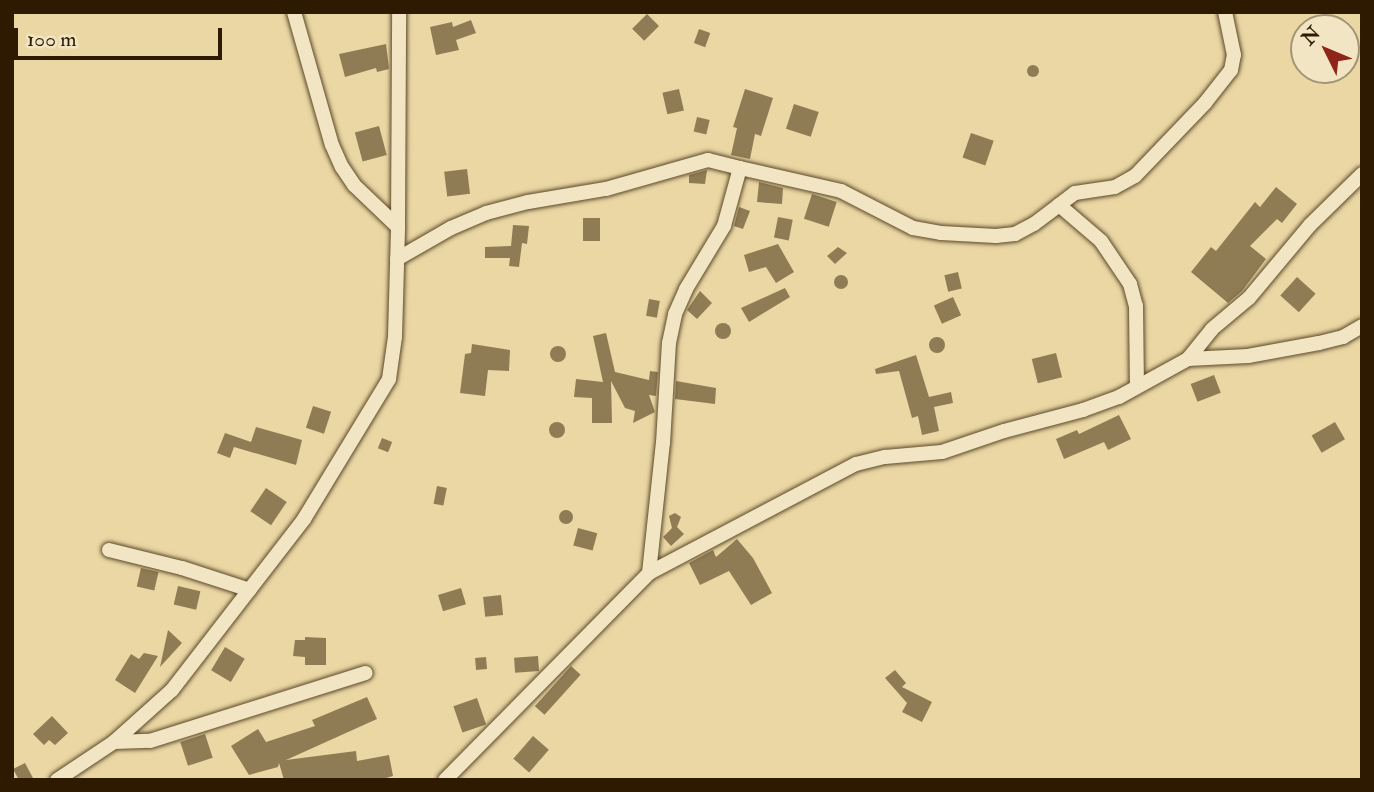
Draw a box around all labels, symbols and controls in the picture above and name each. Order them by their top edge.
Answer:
scale bar [18,14,226,58]
north arrow [1290,14,1360,84]
text: N [1297,22,1326,50]
text: 100 m [27,26,77,53]

